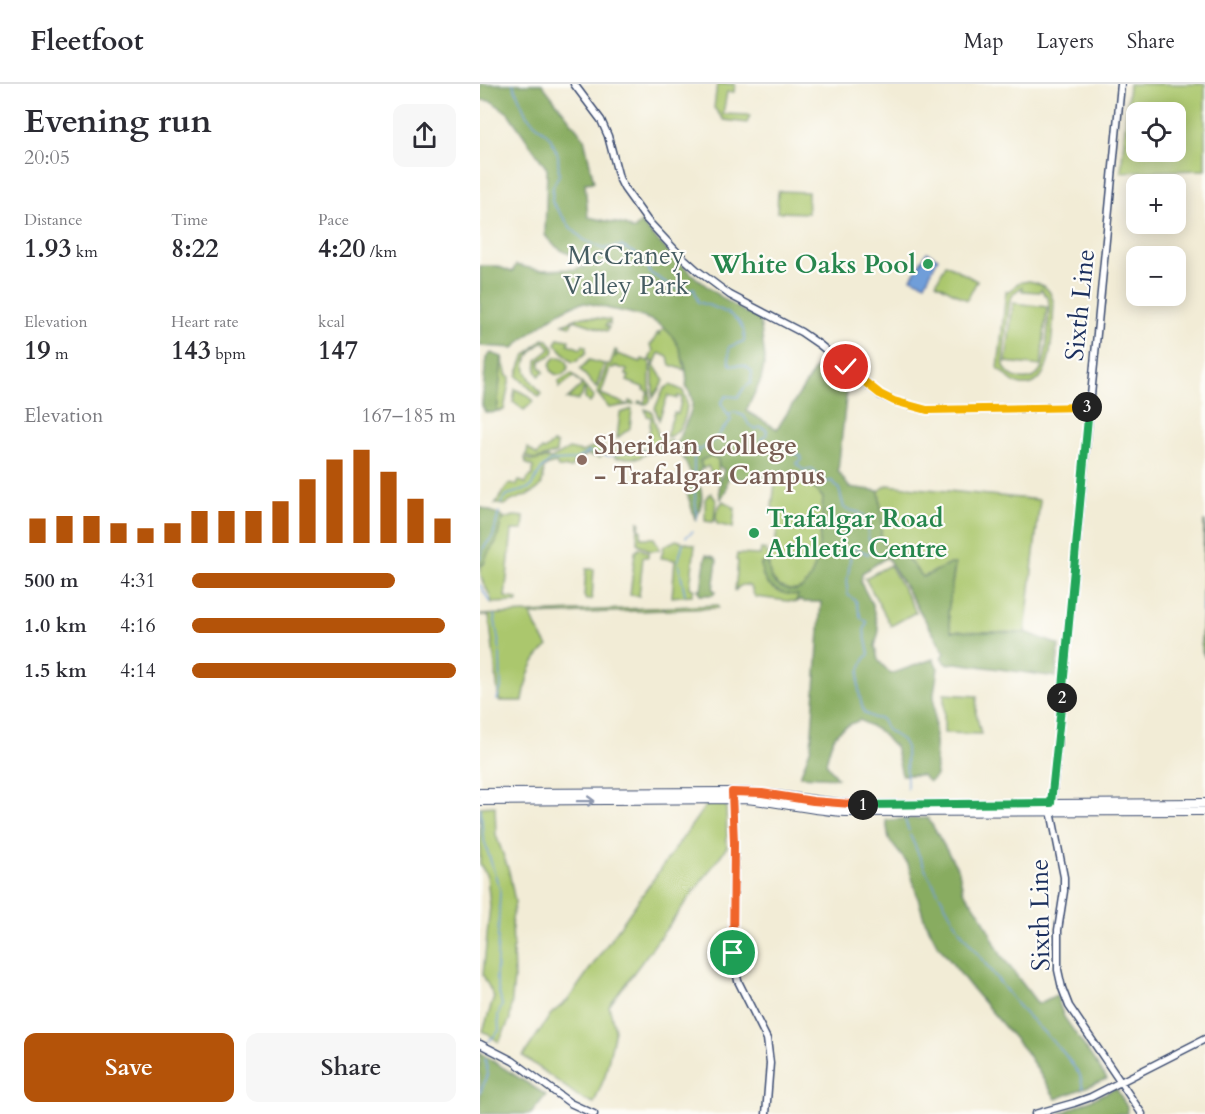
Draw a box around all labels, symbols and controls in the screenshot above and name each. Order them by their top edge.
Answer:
text: Fleetfoot [30,22,144,60]
text: Map [964,27,1004,56]
text: Layers [1037,27,1094,56]
text: Share [1127,27,1175,56]
text: Evening run [24,99,212,144]
map controls [1126,102,1186,306]
button: locate [1126,102,1186,162]
button: share [393,104,456,167]
text: 20:05 [24,144,70,171]
button: + [1126,174,1186,234]
text: Distance [24,209,82,231]
text: Time [171,209,208,231]
text: Pace [318,209,349,231]
text: 1.93 [24,231,72,266]
text: 8:22 [171,231,219,266]
text: 4:20 [318,231,366,266]
park label: McCraney Valley Park [563,238,689,303]
text: km [72,241,98,263]
text: /km [366,241,397,263]
button: − [1126,246,1186,306]
place label: White Oaks Pool [710,247,916,282]
street label: Sixth Line [1057,247,1103,363]
marker: White Oaks Pool [921,257,935,271]
text: Elevation [24,311,88,333]
text: Heart rate [171,311,239,333]
text: kcal [318,311,345,333]
text: 19 [24,333,51,368]
text: 143 [171,333,211,368]
text: 147 [318,333,358,368]
pin [820,341,871,392]
text: m [51,343,68,365]
text: bpm [211,343,246,365]
icon: check [829,350,862,383]
pin: 3 [1072,392,1102,422]
text: 3 [1083,396,1091,418]
text: Elevation [24,402,103,429]
text: 167–185 m [361,402,456,429]
place label: Sheridan College - Trafalgar Campus [594,428,825,493]
marker: Sheridan College - Trafalgar Campus [575,453,589,467]
place label: Trafalgar Road Athletic Centre [766,501,948,566]
marker: Trafalgar Road Athletic Centre [747,526,761,540]
text: 500 m [24,567,79,594]
text: 4:31 [120,567,156,594]
text: 1.0 km [24,612,87,639]
text: 4:16 [120,612,156,639]
text: 1.5 km [24,657,87,684]
text: 4:14 [120,657,156,684]
pin: 2 [1047,683,1077,713]
text: 2 [1058,687,1066,709]
pin: 1 [848,790,878,820]
text: 1 [859,794,867,816]
one-way arrow [575,795,595,806]
street label: Sixth Line [1022,859,1058,971]
pin [707,927,758,978]
icon: arrive [716,936,749,969]
button: Save [24,1033,234,1102]
button: Share [246,1033,456,1102]

